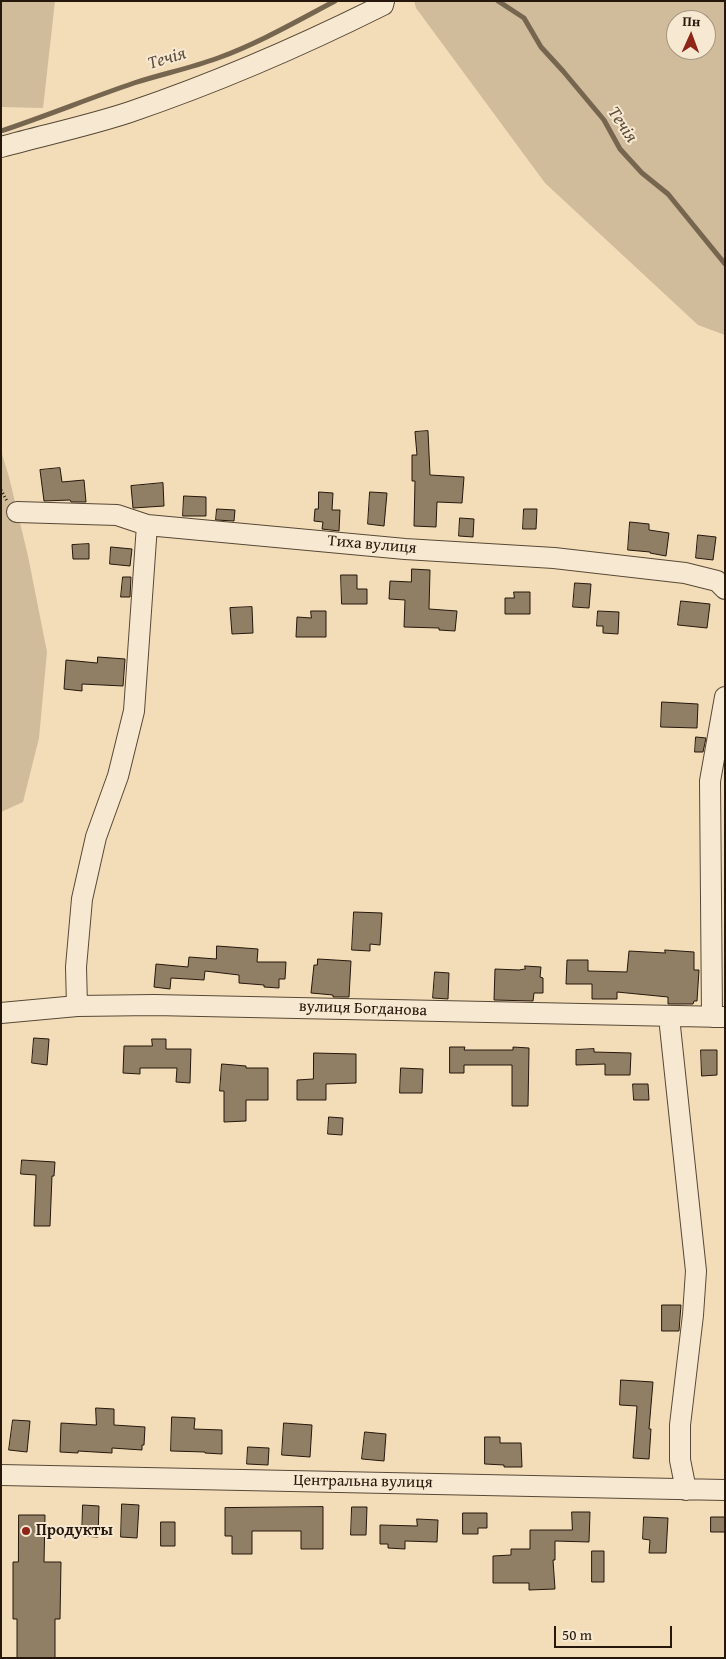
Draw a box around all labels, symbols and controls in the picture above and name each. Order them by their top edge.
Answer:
north arrow [666,10,716,60]
text: Пн [682,11,701,31]
water label: Течія [145,43,189,75]
water label: Течія [602,103,642,147]
street label: Тиха вулиця [327,532,417,558]
street label: вулиця Богданова [299,997,427,1021]
street label: Центральна вулиця [293,1471,433,1493]
place label: Продукты [36,1521,113,1541]
marker: Продукты [20,1525,32,1537]
scale bar [556,1616,674,1648]
text: 50 m [562,1624,592,1645]

